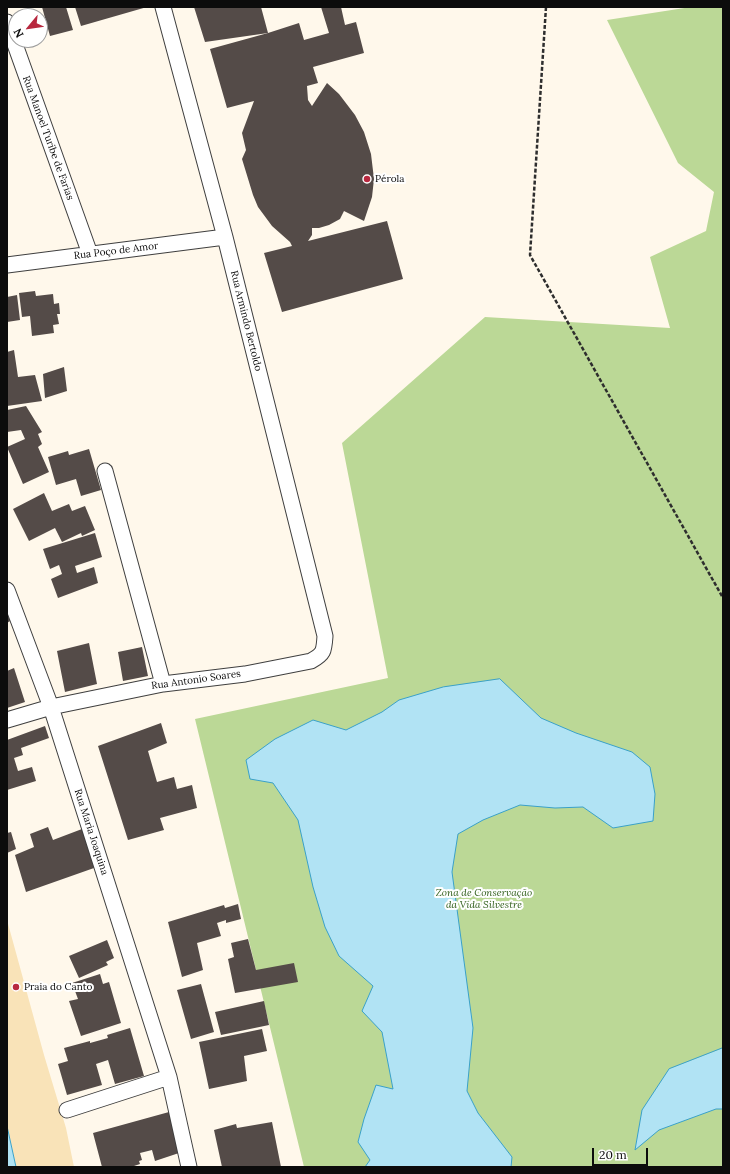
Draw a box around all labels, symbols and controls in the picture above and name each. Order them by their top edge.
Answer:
north arrow [8,8,48,48]
text: N [10,26,27,40]
street label: Rua Manoel Turibe de Farias [20,74,76,202]
place label: Pérola [375,173,404,185]
marker: Pérola [362,174,372,184]
street label: Rua Poço de Amor [73,240,159,262]
street label: Rua Armindo Bertoldo [228,269,264,373]
street label: Rua Antonio Soares [150,668,242,692]
street label: Rua Maria Joaquina [71,787,111,877]
park label: Zona de Conservação da Vida Silvestre [436,887,532,910]
place label: Praia do Canto [24,981,92,993]
marker: Praia do Canto [11,982,21,992]
scale bar [594,1140,650,1166]
text: 20 m [599,1147,627,1162]

